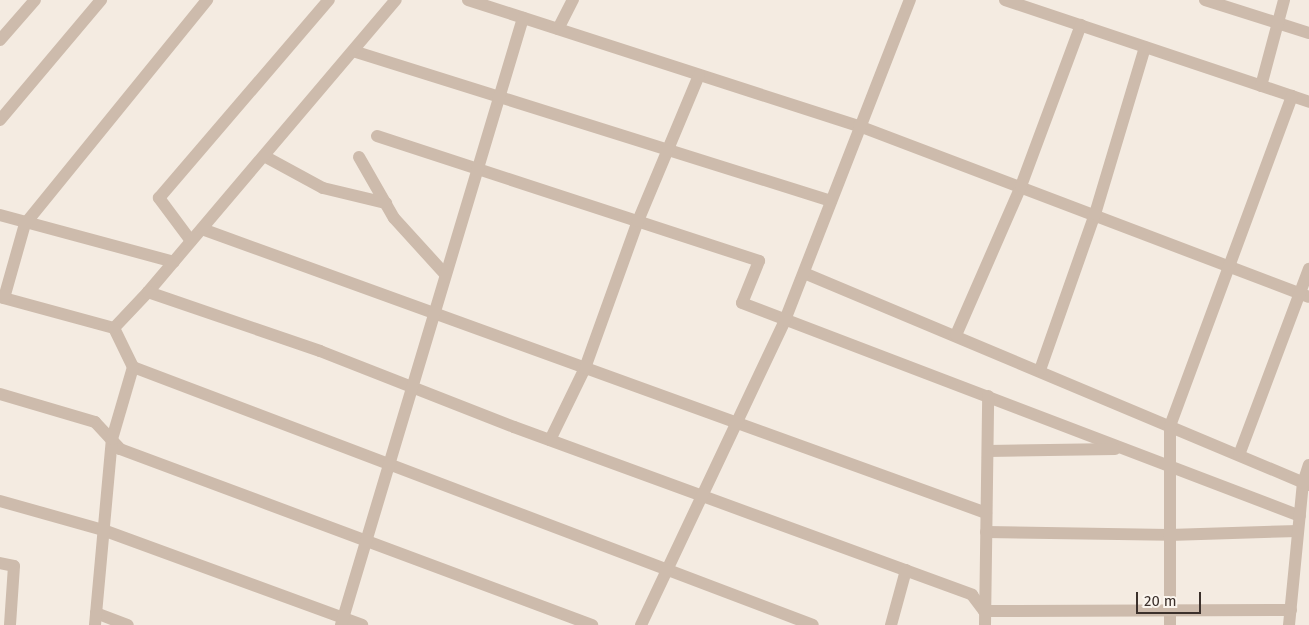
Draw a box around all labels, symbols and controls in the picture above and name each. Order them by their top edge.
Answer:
scale bar [1139,582,1204,614]
text: 20 m [1144,592,1177,610]

